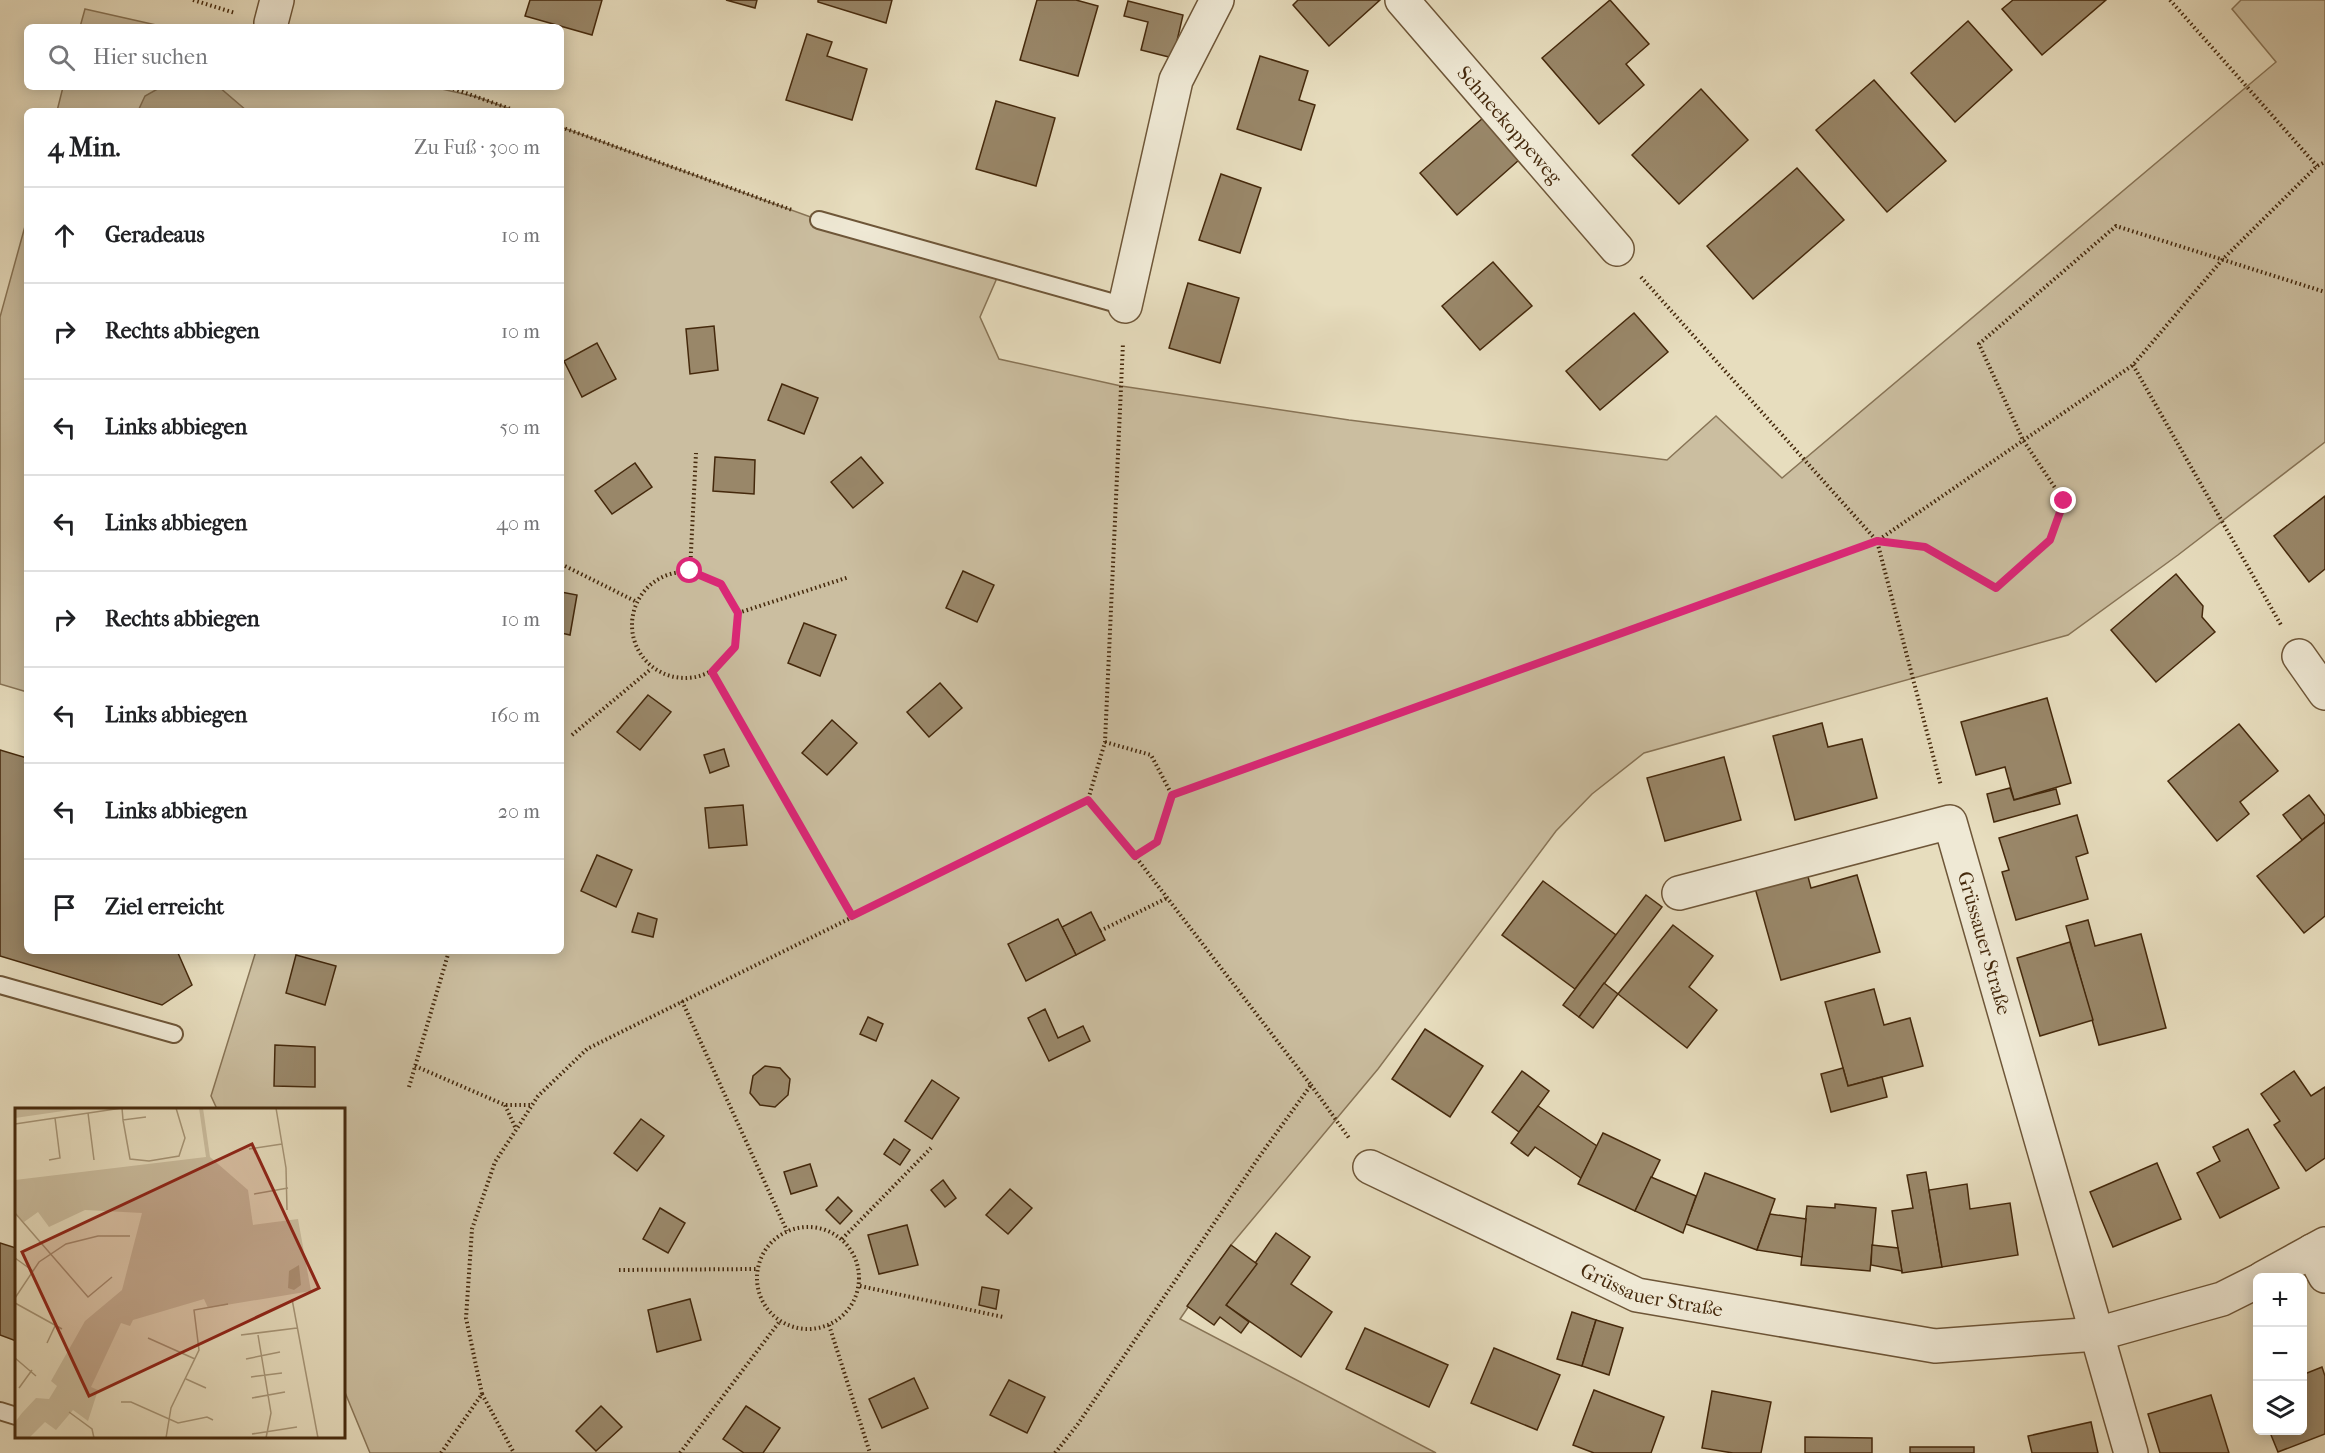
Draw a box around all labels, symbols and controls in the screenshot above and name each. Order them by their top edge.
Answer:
search box [24,24,564,90]
icon: search [45,41,78,74]
text: Hier suchen [93,44,208,70]
street label: Schneekoppeweg [1453,61,1567,189]
text: 4 Min. [48,132,121,163]
text: Zu Fuß · 300 m [414,136,540,159]
icon: ahead [48,219,81,252]
text: Geradeaus [105,222,205,248]
text: 10 m [501,224,540,247]
icon: right [48,315,81,348]
text: Rechts abbiegen [105,318,260,344]
text: 10 m [501,320,540,343]
icon: left [48,411,81,444]
text: Links abbiegen [105,414,247,440]
text: 50 m [499,416,540,439]
route end [2050,487,2076,513]
icon: left [48,507,81,540]
text: Links abbiegen [105,510,247,536]
text: 40 m [496,512,540,535]
route start [676,557,702,583]
icon: right [48,603,81,636]
text: Rechts abbiegen [105,606,260,632]
text: 10 m [501,608,540,631]
icon: left [48,699,81,732]
text: Links abbiegen [105,702,247,728]
text: 160 m [490,704,540,727]
icon: left [48,795,81,828]
text: Links abbiegen [105,798,247,824]
text: 20 m [498,800,540,823]
street label: Grüssauer Straße [1953,869,2016,1017]
icon: arrive [48,891,81,924]
text: Ziel erreicht [105,894,224,920]
inset map [15,1108,345,1438]
street label: Grüssauer Straße [1577,1258,1725,1321]
map controls [2253,1273,2307,1435]
button: + [2253,1273,2307,1327]
button: − [2253,1327,2307,1381]
button: layers [2253,1381,2307,1435]

